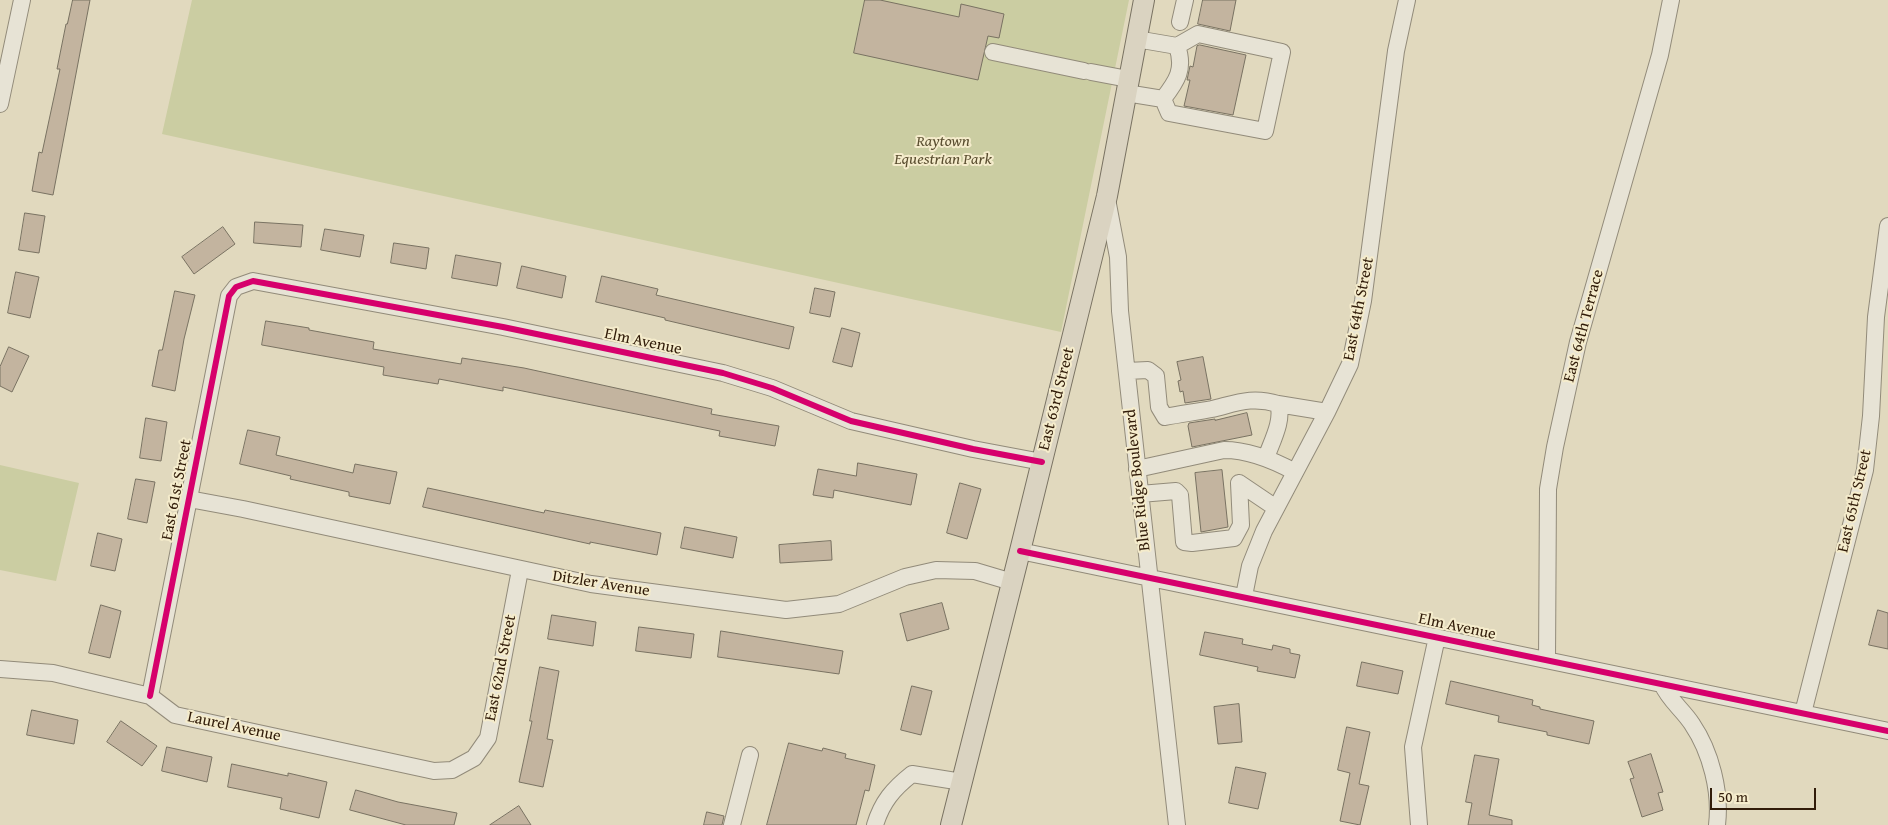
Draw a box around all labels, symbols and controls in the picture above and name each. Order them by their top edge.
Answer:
park label: Raytown Equestrian Park [894,132,992,170]
street label: East 64th Street [1340,256,1378,362]
street label: East 64th Terrace [1560,268,1608,384]
street label: Elm Avenue [603,324,683,360]
street label: East 63rd Street [1035,345,1079,453]
street label: Blue Ridge Boulevard [1121,408,1155,552]
street label: East 61st Street [158,438,196,542]
street label: East 65th Street [1834,448,1876,554]
street label: Ditzler Avenue [551,567,651,601]
street label: Elm Avenue [1417,609,1497,645]
street label: East 62nd Street [481,613,521,723]
street label: Laurel Avenue [186,708,282,746]
scale bar [1713,778,1819,810]
text: 50 m [1718,786,1748,807]

